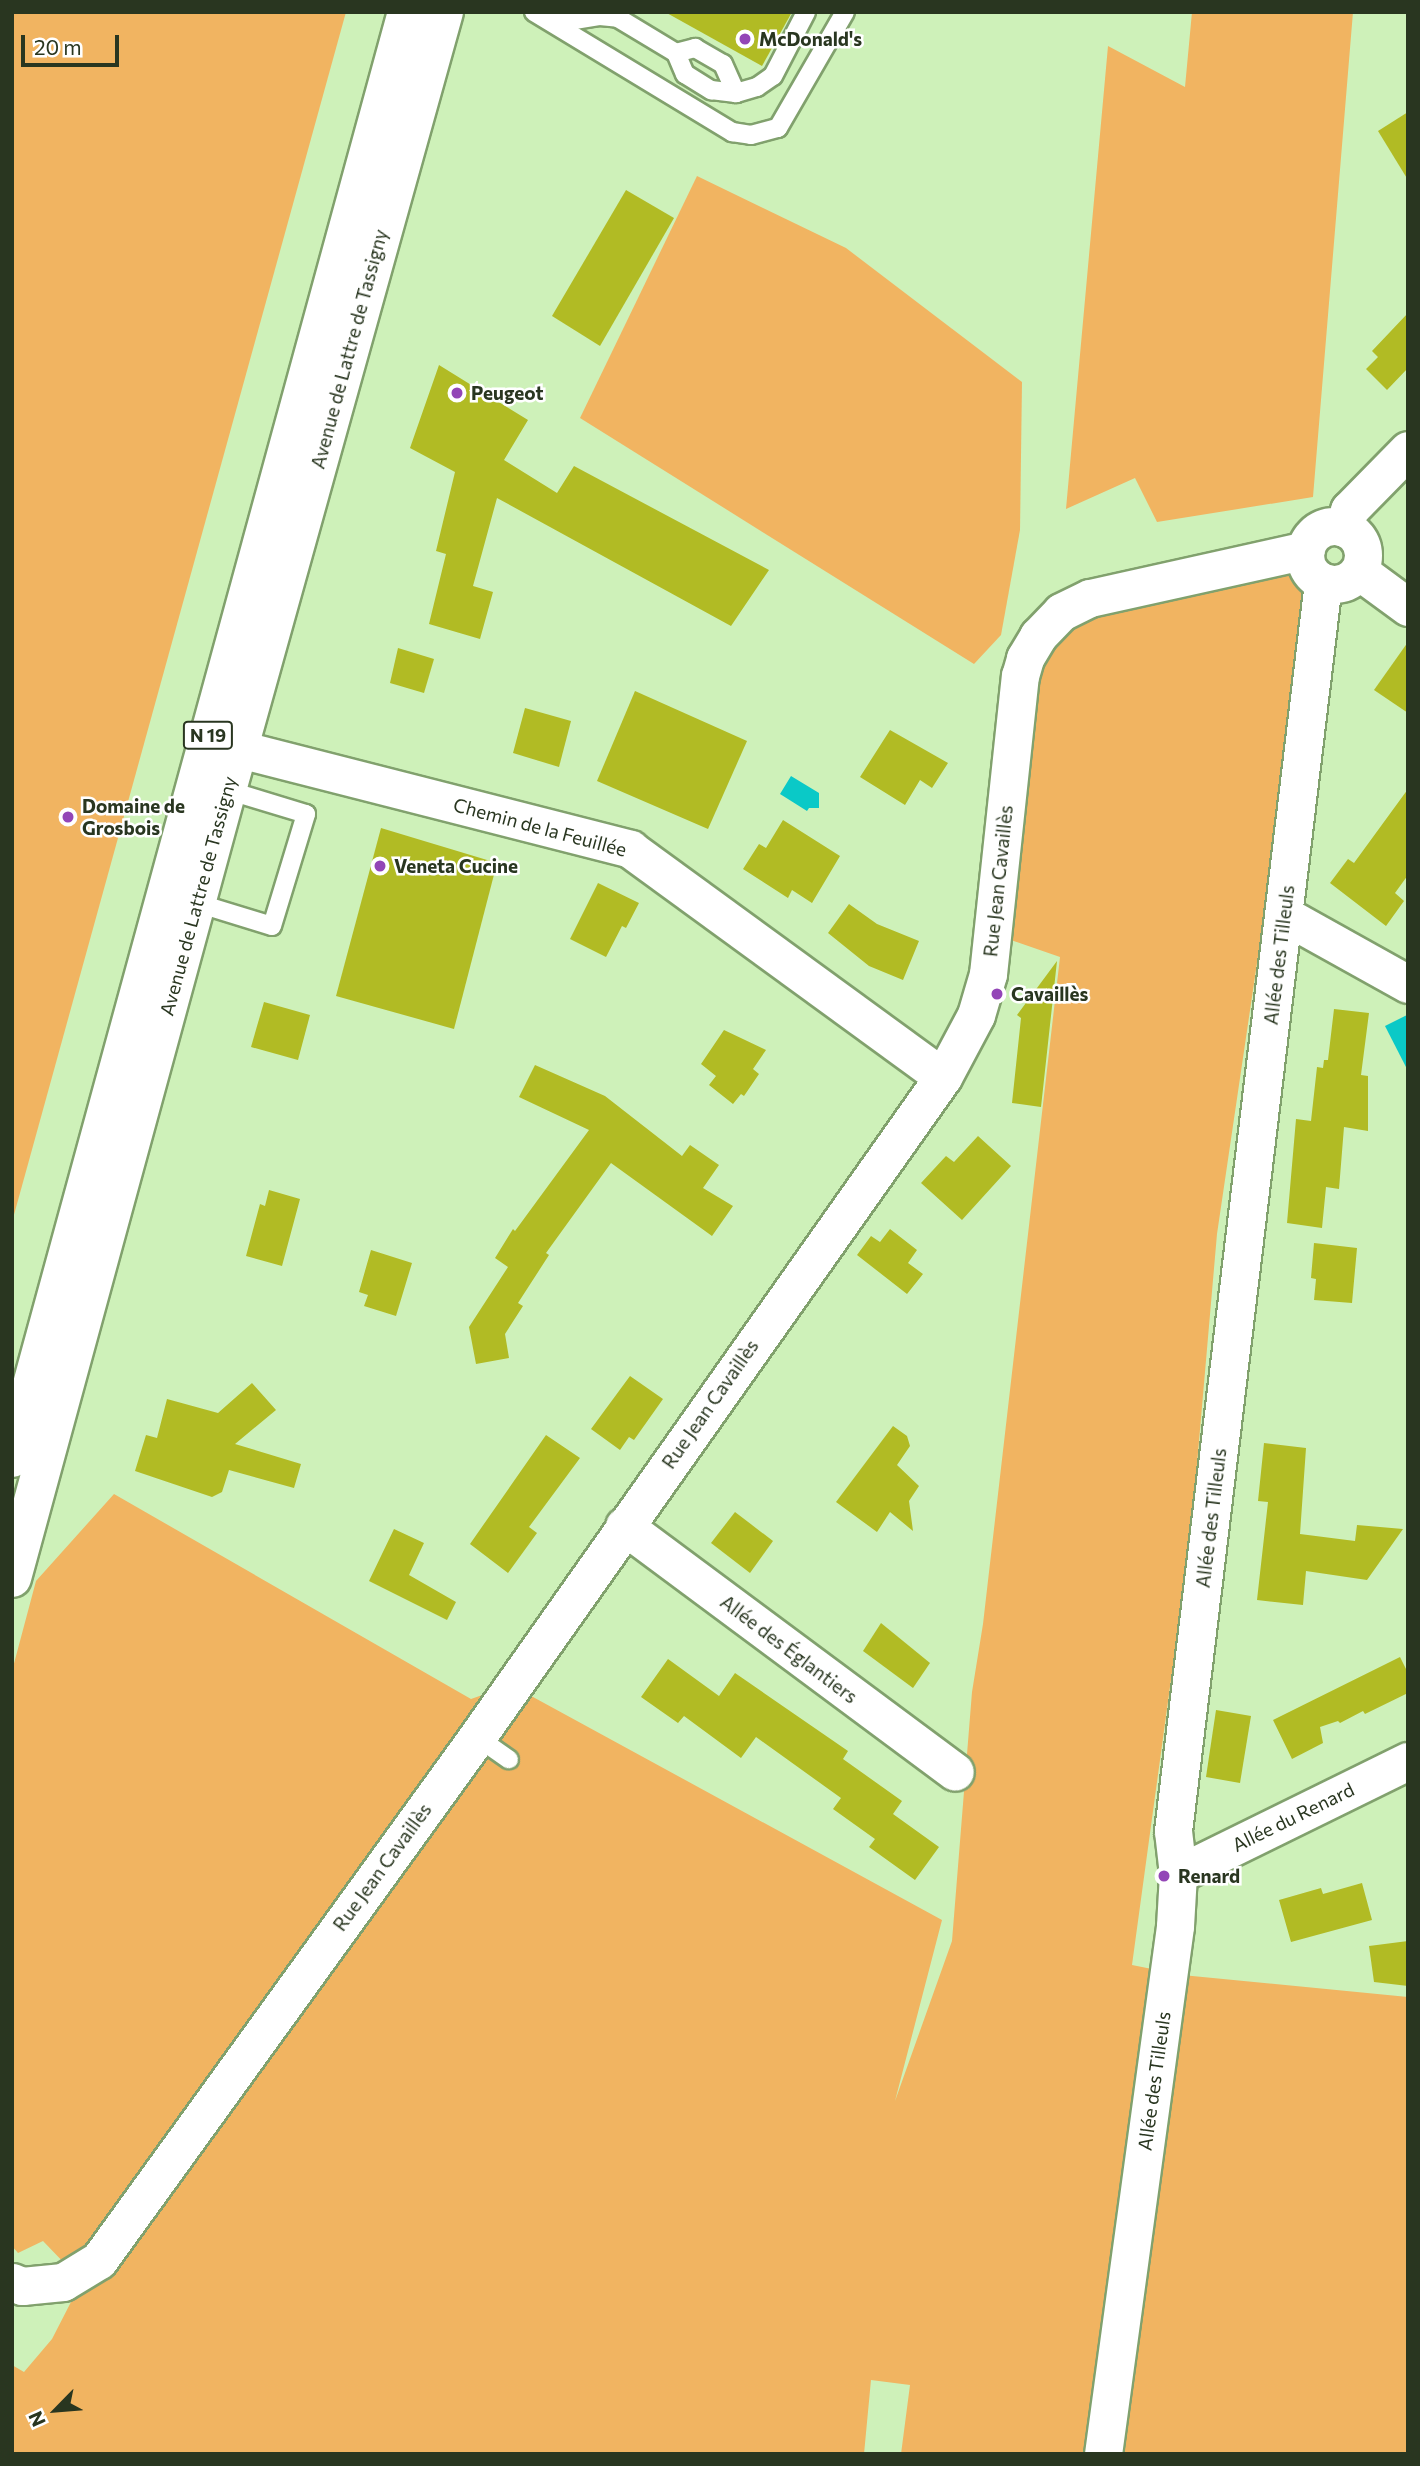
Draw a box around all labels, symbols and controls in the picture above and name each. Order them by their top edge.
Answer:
scale bar [24,21,122,65]
place label: McDonald's [759,28,862,50]
marker: McDonald's [737,31,753,47]
text: 20 m [34,34,82,59]
street label: Avenue de Lattre de Tassigny [306,227,392,471]
place label: Peugeot [471,382,543,404]
marker: Peugeot [449,385,465,401]
road number: N 19 [182,720,234,750]
street label: Avenue de Lattre de Tassigny [155,774,241,1018]
street label: Chemin de la Feuillée [451,793,629,861]
place label: Domaine de Grosbois [82,795,185,839]
street label: Rue Jean Cavaillès [979,804,1017,958]
marker: Domaine de Grosbois [60,809,76,825]
place label: Veneta Cucine [394,855,518,877]
marker: Veneta Cucine [372,858,388,874]
street label: Allée des Tilleuls [1259,884,1299,1026]
place label: Cavaillès [1011,983,1088,1005]
marker: Cavaillès [989,986,1005,1002]
street label: Rue Jean Cavaillès [657,1335,763,1473]
street label: Allée des Tilleuls [1191,1447,1231,1589]
street label: Allée des Églantiers [716,1590,862,1708]
street label: Allée du Renard [1228,1778,1358,1856]
street label: Rue Jean Cavaillès [328,1799,436,1935]
place label: Renard [1178,1865,1240,1887]
marker: Renard [1156,1868,1172,1884]
street label: Allée des Tilleuls [1133,2010,1175,2152]
north arrow [21,2375,91,2445]
text: N [23,2408,50,2430]

